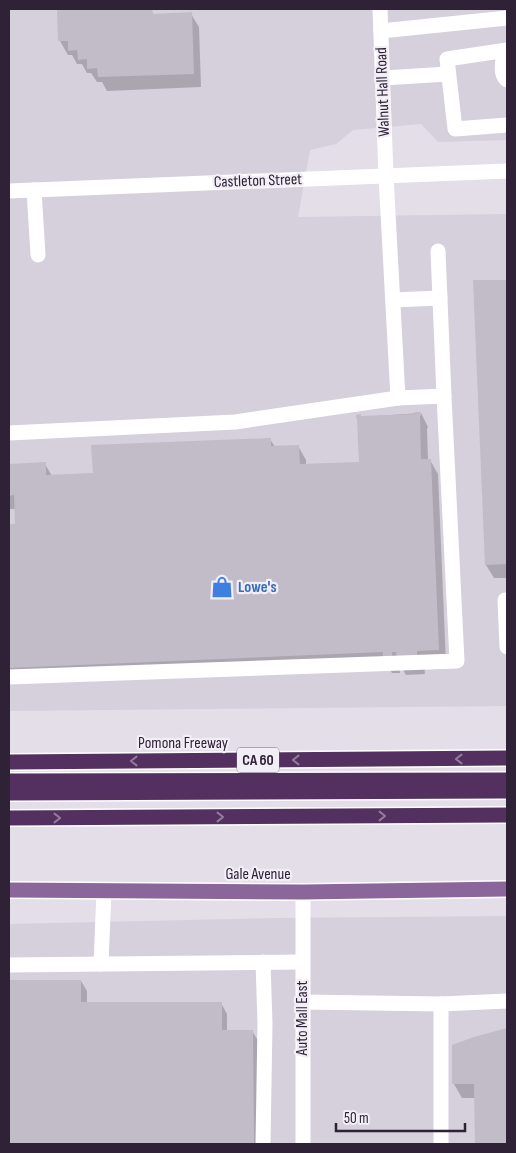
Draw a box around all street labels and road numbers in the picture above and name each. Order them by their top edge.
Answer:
street label: Walnut Hall Road [372,47,394,137]
street label: Castleton Street [214,170,303,192]
street label: Pomona Freeway [138,734,228,753]
road number: CA 60 [237,748,279,772]
street label: Gale Avenue [225,865,291,884]
street label: Auto Mall East [293,981,312,1056]

